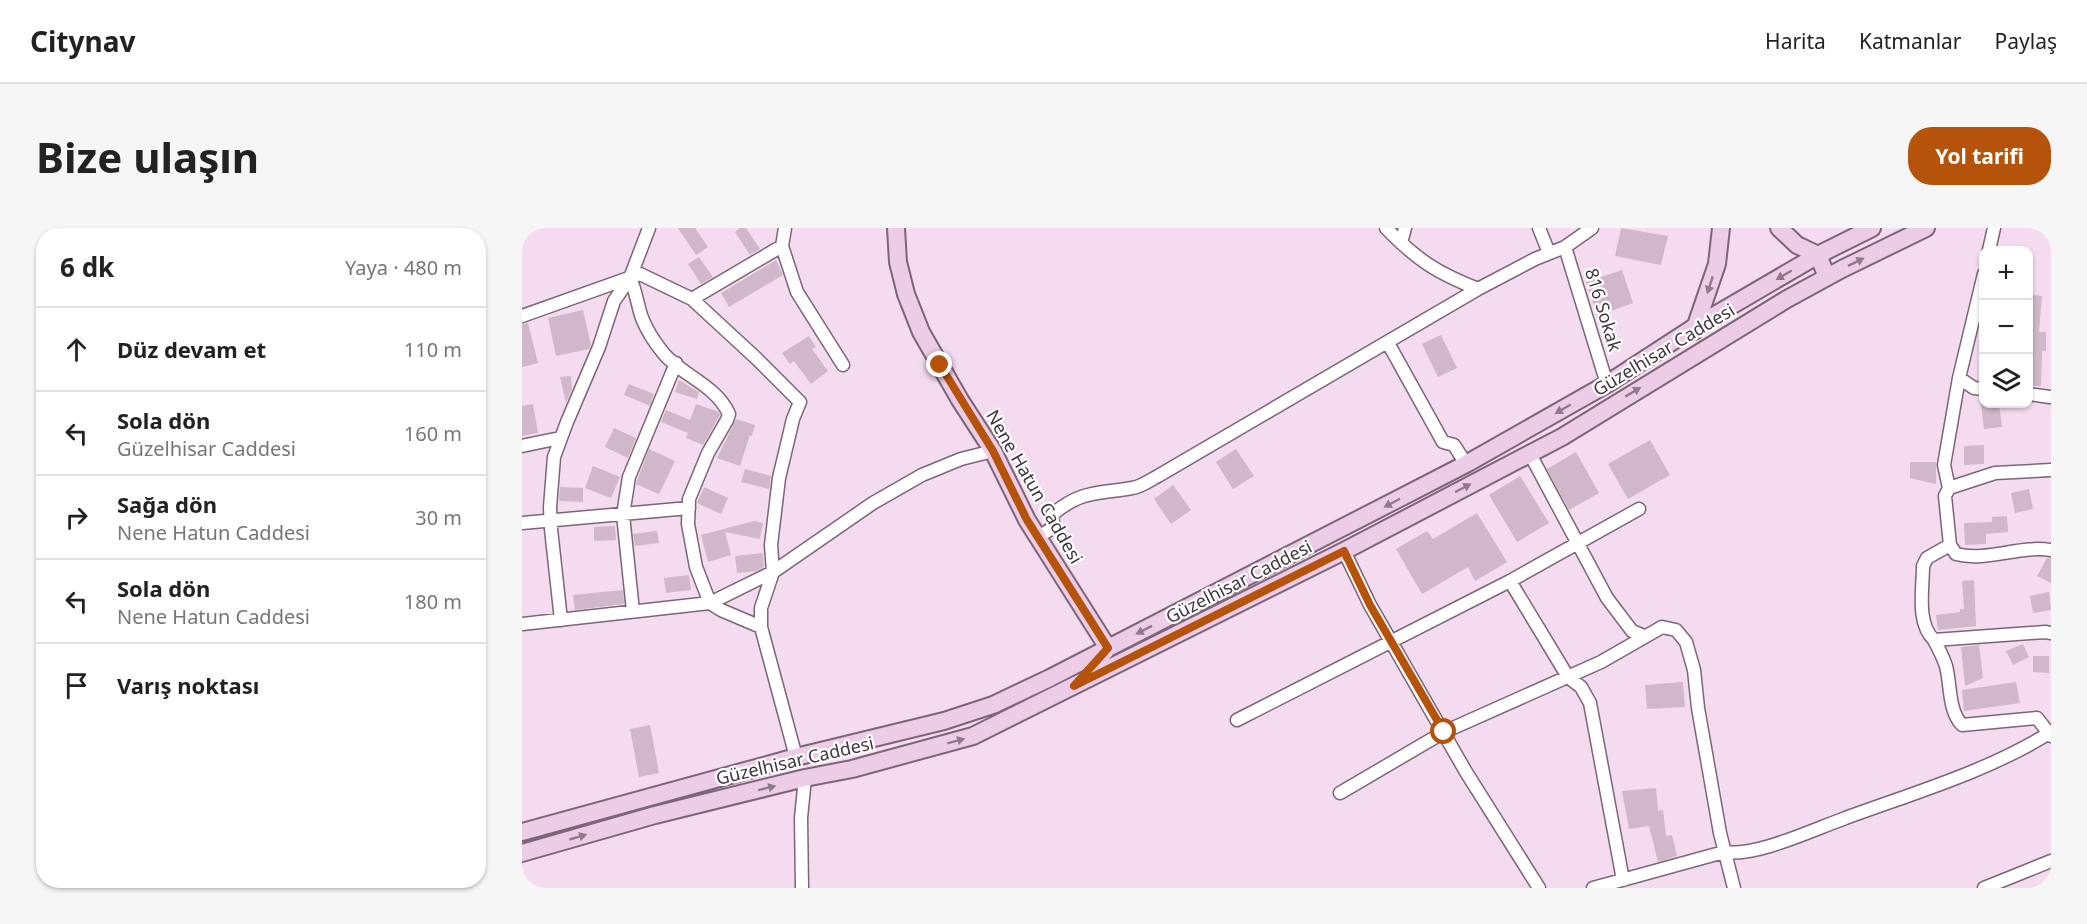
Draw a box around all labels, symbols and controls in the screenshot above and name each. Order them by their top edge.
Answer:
text: Citynav [30,22,135,60]
text: Harita [1765,27,1826,55]
text: Katmanlar [1859,27,1962,55]
text: Paylaş [1995,27,2057,55]
button: Yol tarifi [1908,127,2051,185]
text: Bize ulaşın [36,128,259,185]
map controls [1979,246,2033,408]
button: + [1979,246,2033,300]
text: 6 dk [60,249,114,285]
text: Yaya · 480 m [345,254,462,281]
one-way arrow [1847,258,1864,267]
street label: 816 Sokak [1580,265,1628,355]
one-way arrow [1776,270,1792,281]
one-way arrow [1704,276,1714,294]
street label: Güzelhisar Caddesi [1588,297,1739,401]
button: − [1979,300,2033,354]
icon: ahead [60,333,93,366]
text: Düz devam et [117,334,266,364]
text: 110 m [404,336,462,363]
route end [926,351,952,377]
button: layers [1979,354,2033,408]
one-way arrow [1625,387,1642,397]
one-way arrow [1554,404,1571,414]
text: Sola dön [117,405,210,435]
street label: Nene Hatun Caddesi [981,405,1089,568]
icon: left [60,417,93,450]
text: 160 m [404,420,462,447]
text: Güzelhisar Caddesi [117,435,296,462]
one-way arrow [1455,484,1472,493]
text: Sağa dön [117,489,217,519]
one-way arrow [1384,498,1401,508]
icon: right [60,501,93,534]
text: 30 m [415,504,462,531]
text: Nene Hatun Caddesi [117,519,310,546]
street label: Güzelhisar Caddesi [1161,534,1316,628]
text: Sola dön [117,573,210,603]
icon: left [60,585,93,618]
text: 180 m [404,588,462,615]
text: Nene Hatun Caddesi [117,603,310,630]
one-way arrow [1135,625,1152,635]
icon: arrive [60,669,93,702]
text: Varış noktası [117,670,259,700]
route start [1430,718,1456,744]
street label: Güzelhisar Caddesi [714,730,876,790]
one-way arrow [947,736,965,745]
one-way arrow [758,782,776,792]
one-way arrow [569,832,587,841]

